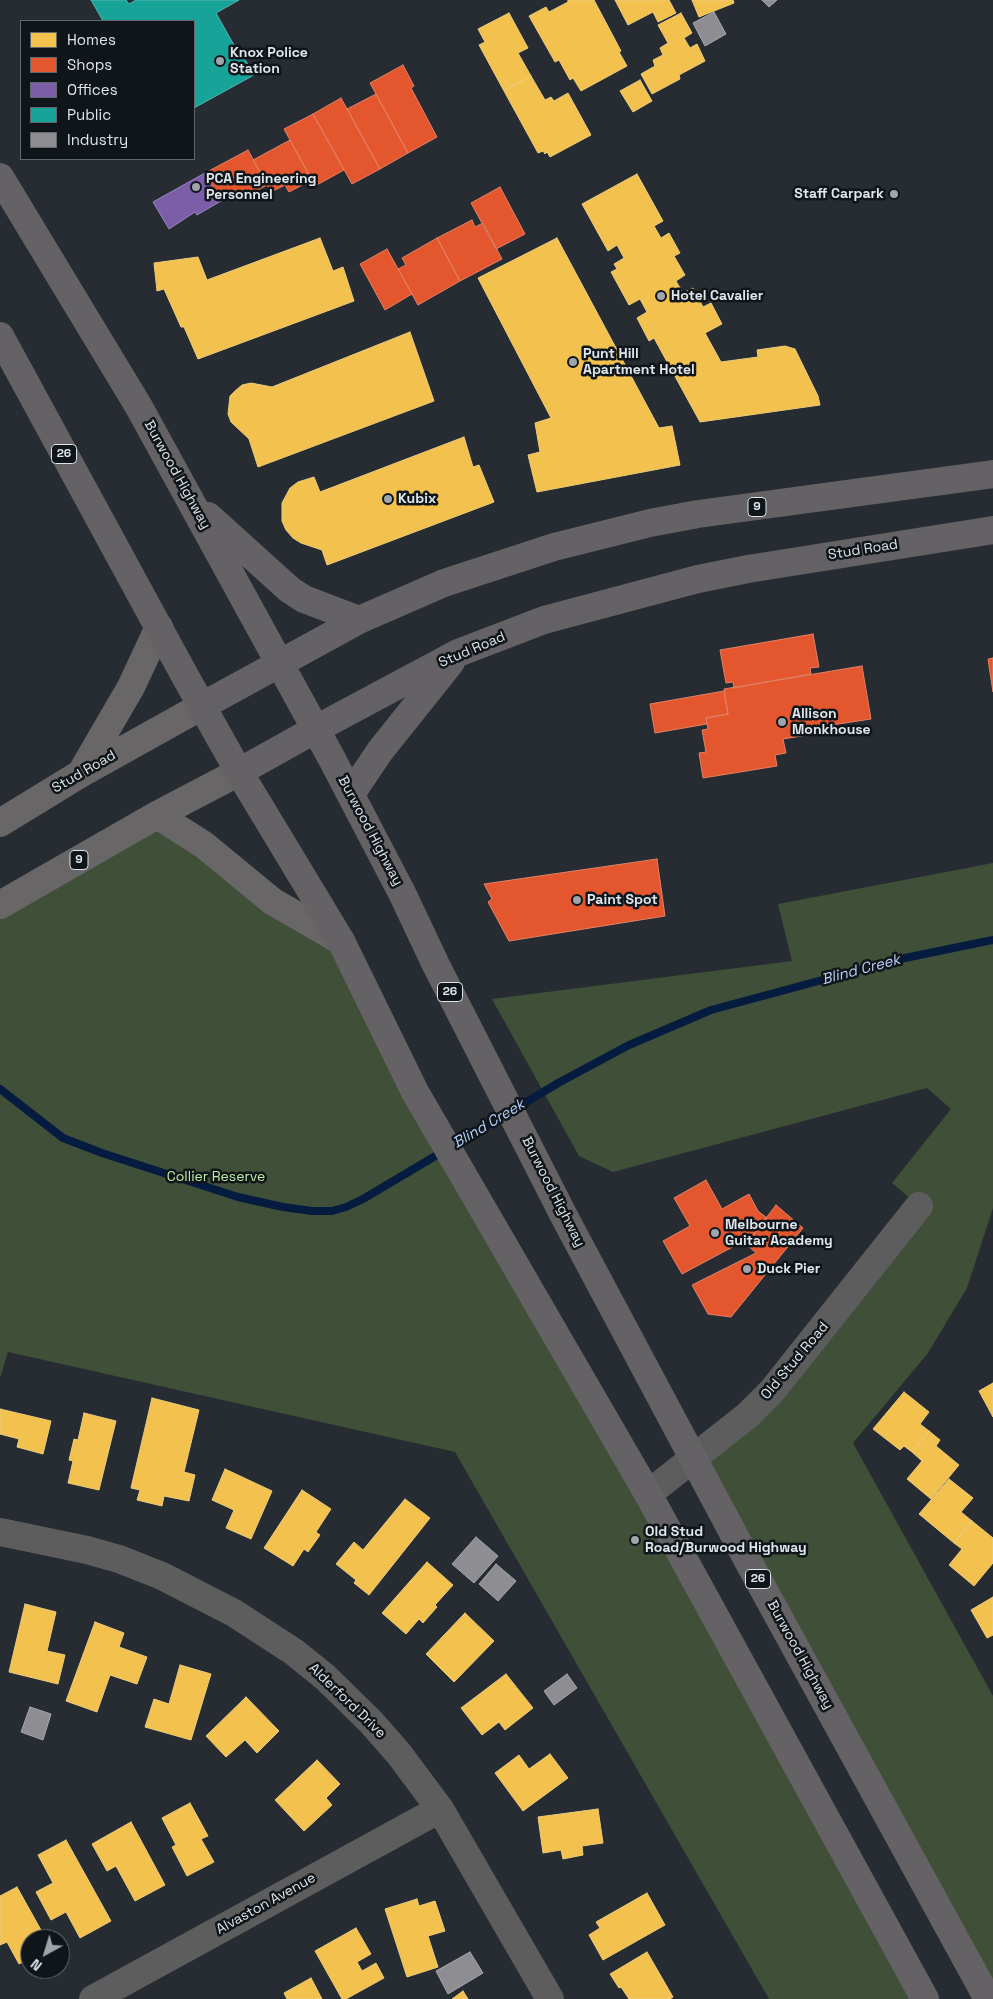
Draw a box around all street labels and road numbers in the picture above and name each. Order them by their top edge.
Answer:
street label: Burwood Highway [140,418,214,532]
road number: 26 [52,444,76,464]
road number: 9 [748,498,766,516]
street label: Stud Road [827,536,899,564]
street label: Stud Road [436,628,508,672]
street label: Stud Road [49,747,119,797]
street label: Burwood Highway [334,773,406,889]
road number: 9 [70,850,88,870]
road number: 26 [438,982,462,1002]
street label: Burwood Highway [518,1134,588,1250]
street label: Old Stud Road [758,1319,832,1403]
road number: 26 [746,1570,770,1588]
street label: Burwood Highway [763,1598,837,1712]
street label: Alderford Drive [305,1660,389,1742]
street label: Alvaston Avenue [213,1870,319,1938]

